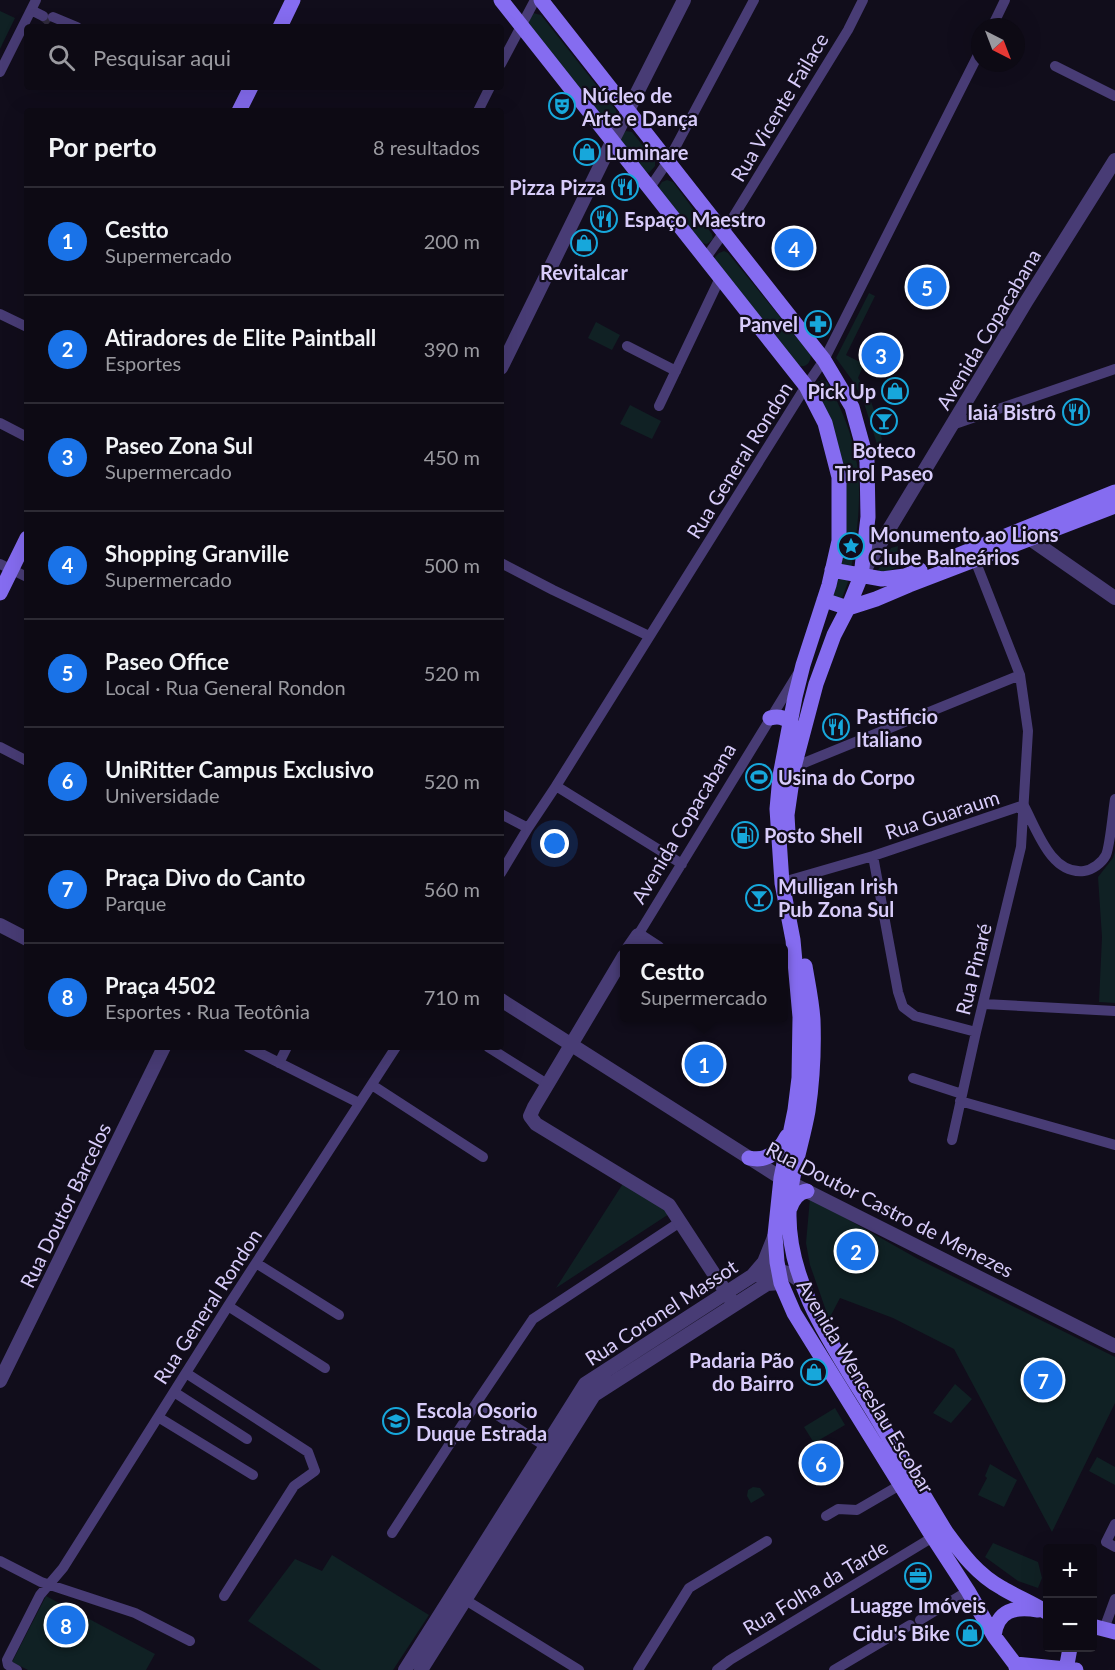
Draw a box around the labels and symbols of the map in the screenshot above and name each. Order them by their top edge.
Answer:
north arrow [971,18,1025,72]
street label: Rua Vicente Failace [725,28,833,186]
place label: Núcleo de Arte e Dança [581,83,698,130]
theatre icon: Núcleo de Arte e Dança [547,91,577,121]
shop icon: Luminare [572,137,602,167]
place label: Luminare [606,140,689,164]
restaurant icon: Pizza Pizza [610,172,640,202]
place label: Pizza Pizza [509,175,606,199]
restaurant icon: Espaço Maestro [589,204,619,234]
place label: Espaço Maestro [624,207,766,231]
pin: 4 [774,226,814,270]
shop icon: Revitalcar [569,228,599,258]
street label: Avenida Copacabana [931,244,1045,414]
place label: Revitalcar [540,260,629,284]
pin: 5 [908,264,946,310]
pharmacy icon: Panvel [803,309,833,339]
place label: Panvel [739,312,798,336]
pin: 3 [862,332,900,378]
shop icon: Pick Up [880,376,910,406]
street label: Rua General Rondon [681,377,797,543]
place label: Pick Up [808,379,876,403]
restaurant icon: Iaiá Bistrô [1061,397,1091,427]
place label: Iaiá Bistrô [967,400,1056,424]
bar icon: Boteco Tirol Paseo [869,406,899,436]
place label: Boteco Tirol Paseo [835,438,933,485]
place label: Monumento ao Lions Clube Balneários [870,522,1059,569]
place icon: Monumento ao Lions Clube Balneários [836,531,866,561]
place label: Pastificio Italiano [856,704,938,751]
restaurant icon: Pastificio Italiano [821,712,851,742]
street label: Avenida Copacabana [626,738,740,908]
sports icon: Usina do Corpo [744,762,774,792]
place label: Usina do Corpo [778,765,915,789]
street label: Rua Guaraum [882,784,1002,844]
fuel station icon: Posto Shell [730,820,760,850]
place label: Posto Shell [764,823,863,847]
your location [540,829,569,858]
place label: Mulligan Irish Pub Zona Sul [778,874,898,921]
bar icon: Mulligan Irish Pub Zona Sul [744,883,774,913]
street label: Rua Pinaré [950,921,996,1017]
pin: 1 [684,1042,724,1086]
street label: Rua Doutor Barcelos [15,1119,115,1291]
street label: Rua Doutor Castro de Menezes [762,1136,1018,1282]
street label: Rua General Rondon [148,1224,266,1388]
pin: 2 [836,1228,876,1274]
street label: Rua Coronel Massot [580,1254,742,1370]
street label: Avenida Wenceslau Escobar [793,1275,940,1498]
place label: Padaria Pão do Bairro [689,1348,794,1395]
shop icon: Padaria Pão do Bairro [799,1357,829,1387]
pin: 7 [1024,1358,1062,1402]
place label: Escola Osorio Duque Estrada [416,1398,547,1445]
school or university icon: Escola Osorio Duque Estrada [381,1406,411,1436]
pin: 6 [802,1440,840,1486]
street label: Rua Folha da Tarde [738,1534,892,1640]
office icon: Luagge Imóveis [903,1561,933,1591]
place label: Luagge Imóveis [850,1593,986,1617]
pin: 8 [46,1602,86,1648]
shop icon: Cidu's Bike [955,1618,985,1648]
place label: Cidu's Bike [853,1621,950,1645]

